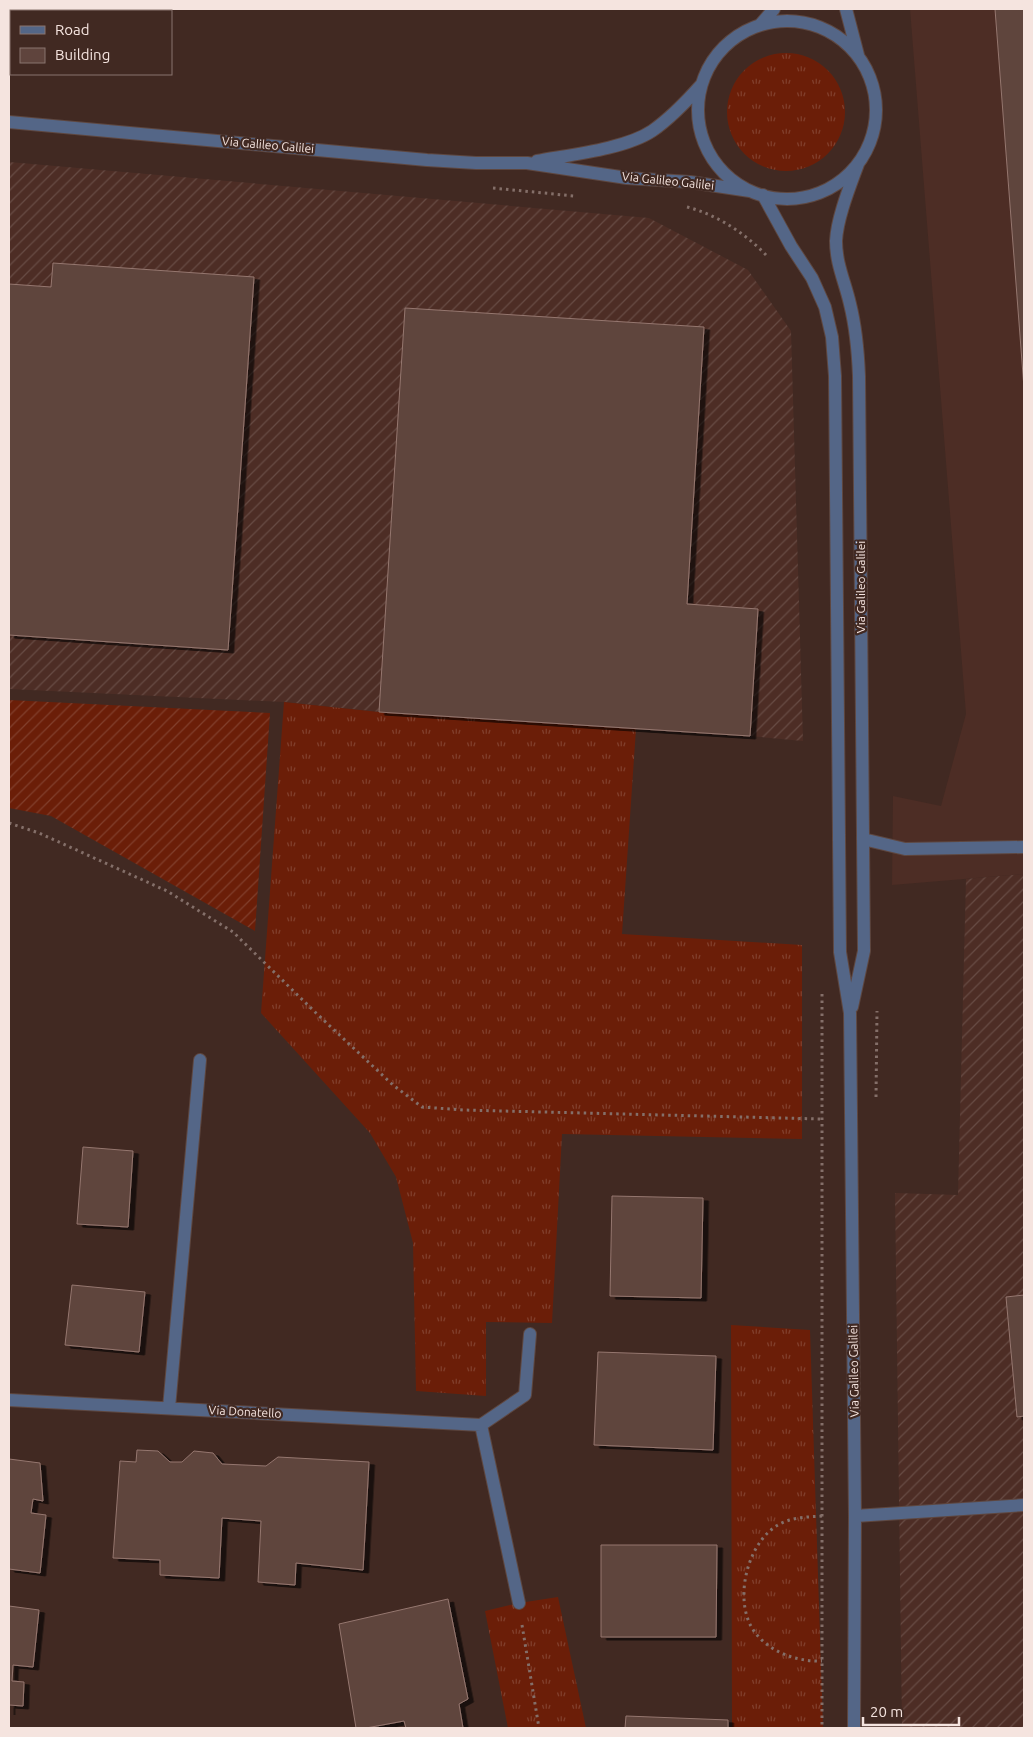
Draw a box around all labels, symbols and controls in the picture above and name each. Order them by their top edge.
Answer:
legend [10,10,172,75]
text: Road [55,21,90,38]
text: Building [55,46,110,63]
street label: Via Galileo Galilei [221,134,315,155]
street label: Via Galileo Galilei [621,169,715,192]
street label: Via Galileo Galilei [854,541,867,633]
street label: Via Galileo Galilei [846,1325,861,1417]
street label: Via Donatello [208,1403,282,1420]
scale bar [863,1694,959,1726]
text: 20 m [870,1703,903,1720]

